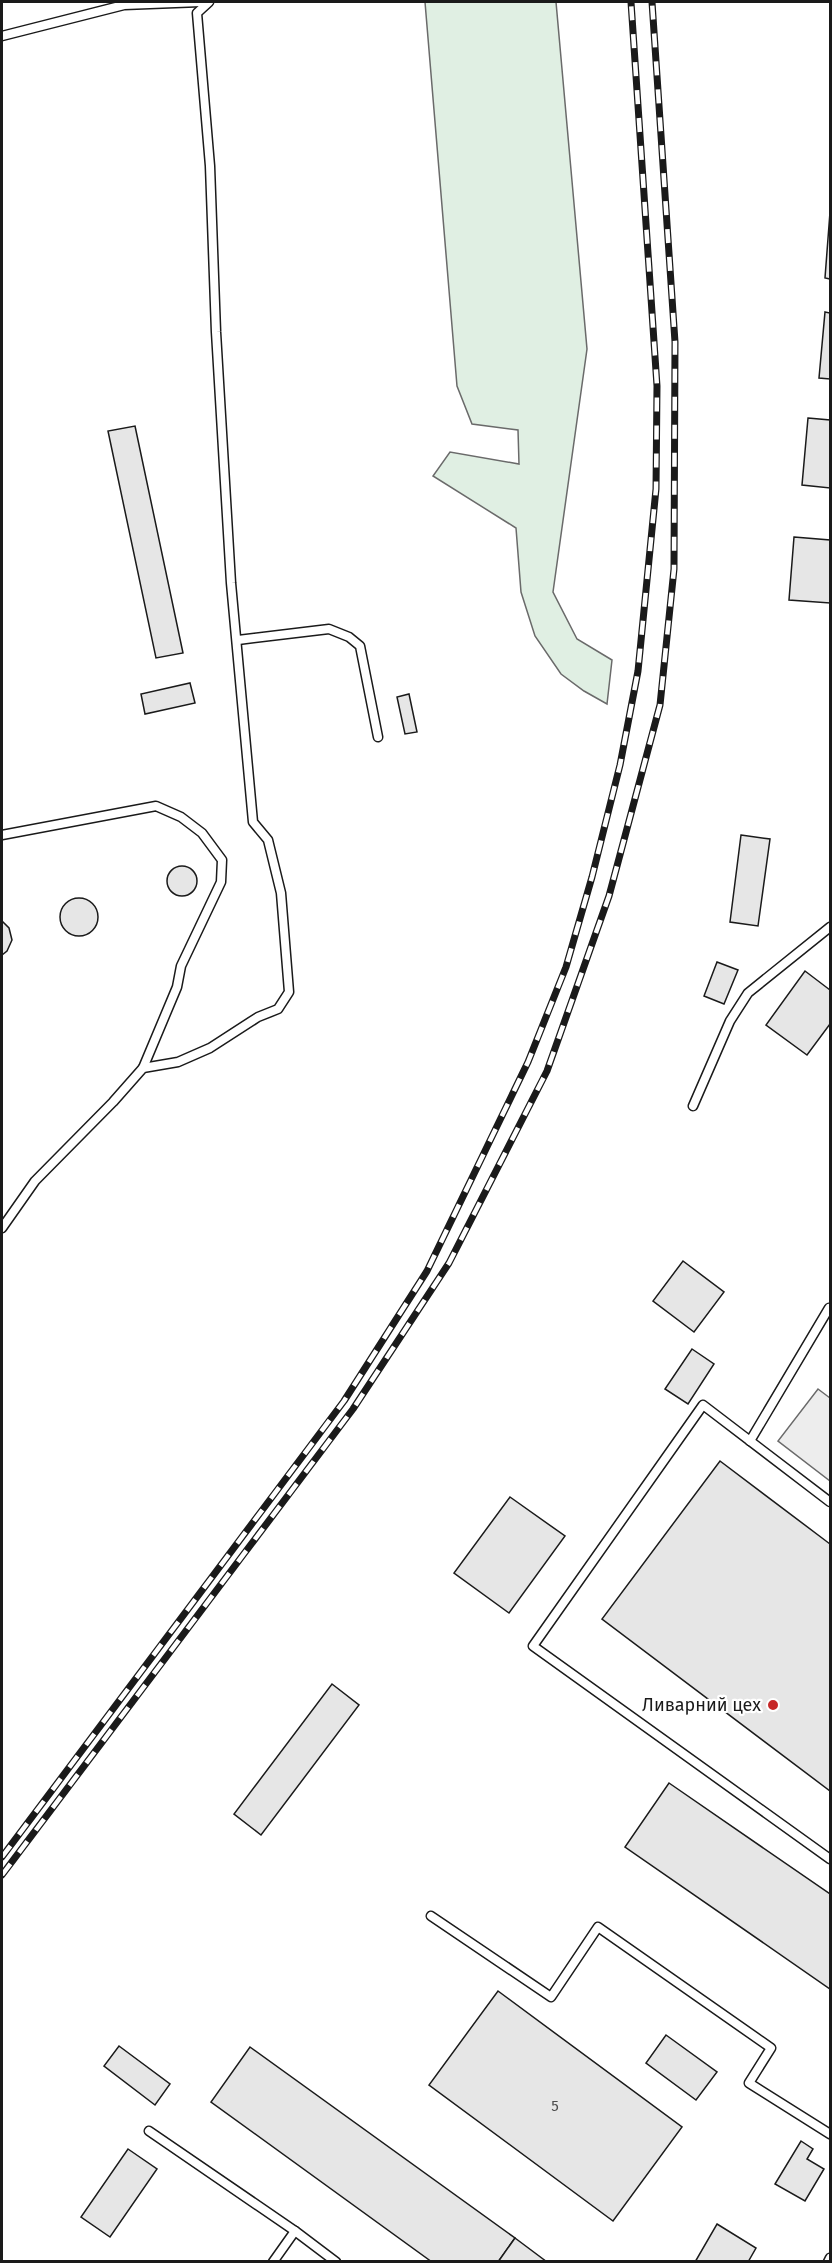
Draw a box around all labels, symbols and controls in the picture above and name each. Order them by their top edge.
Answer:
place label: Ливарний цех [642,1694,761,1716]
marker: Ливарний цех [766,1698,780,1712]
house number: 5 [551,2097,559,2115]

